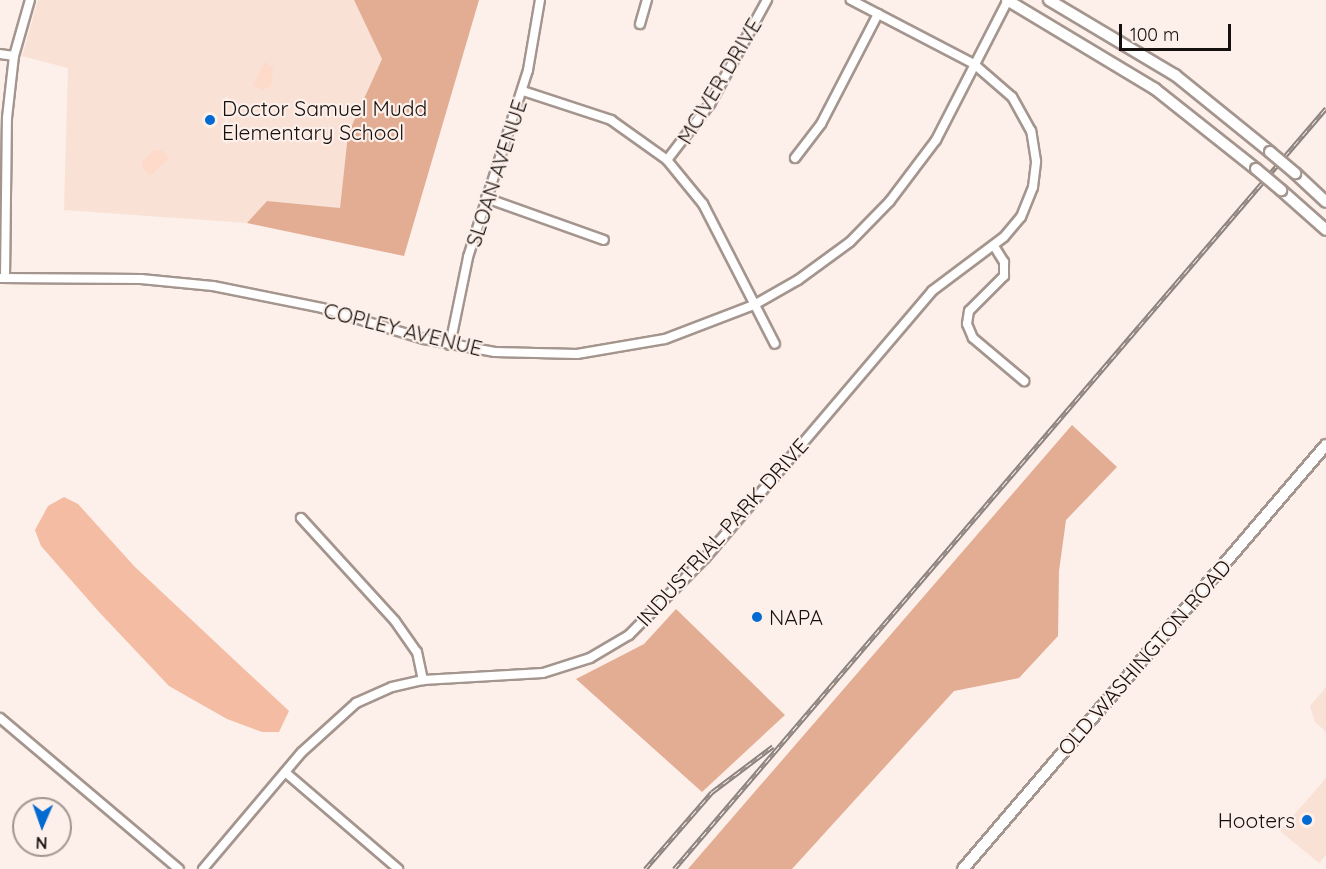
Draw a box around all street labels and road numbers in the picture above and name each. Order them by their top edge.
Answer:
street label: MCIVER DRIVE [672,14,766,148]
street label: SLOAN AVENUE [460,96,532,250]
street label: COPLEY AVENUE [321,297,485,361]
street label: INDUSTRIAL PARK DRIVE [631,433,813,631]
street label: OLD WASHINGTON ROAD [1052,554,1236,760]

